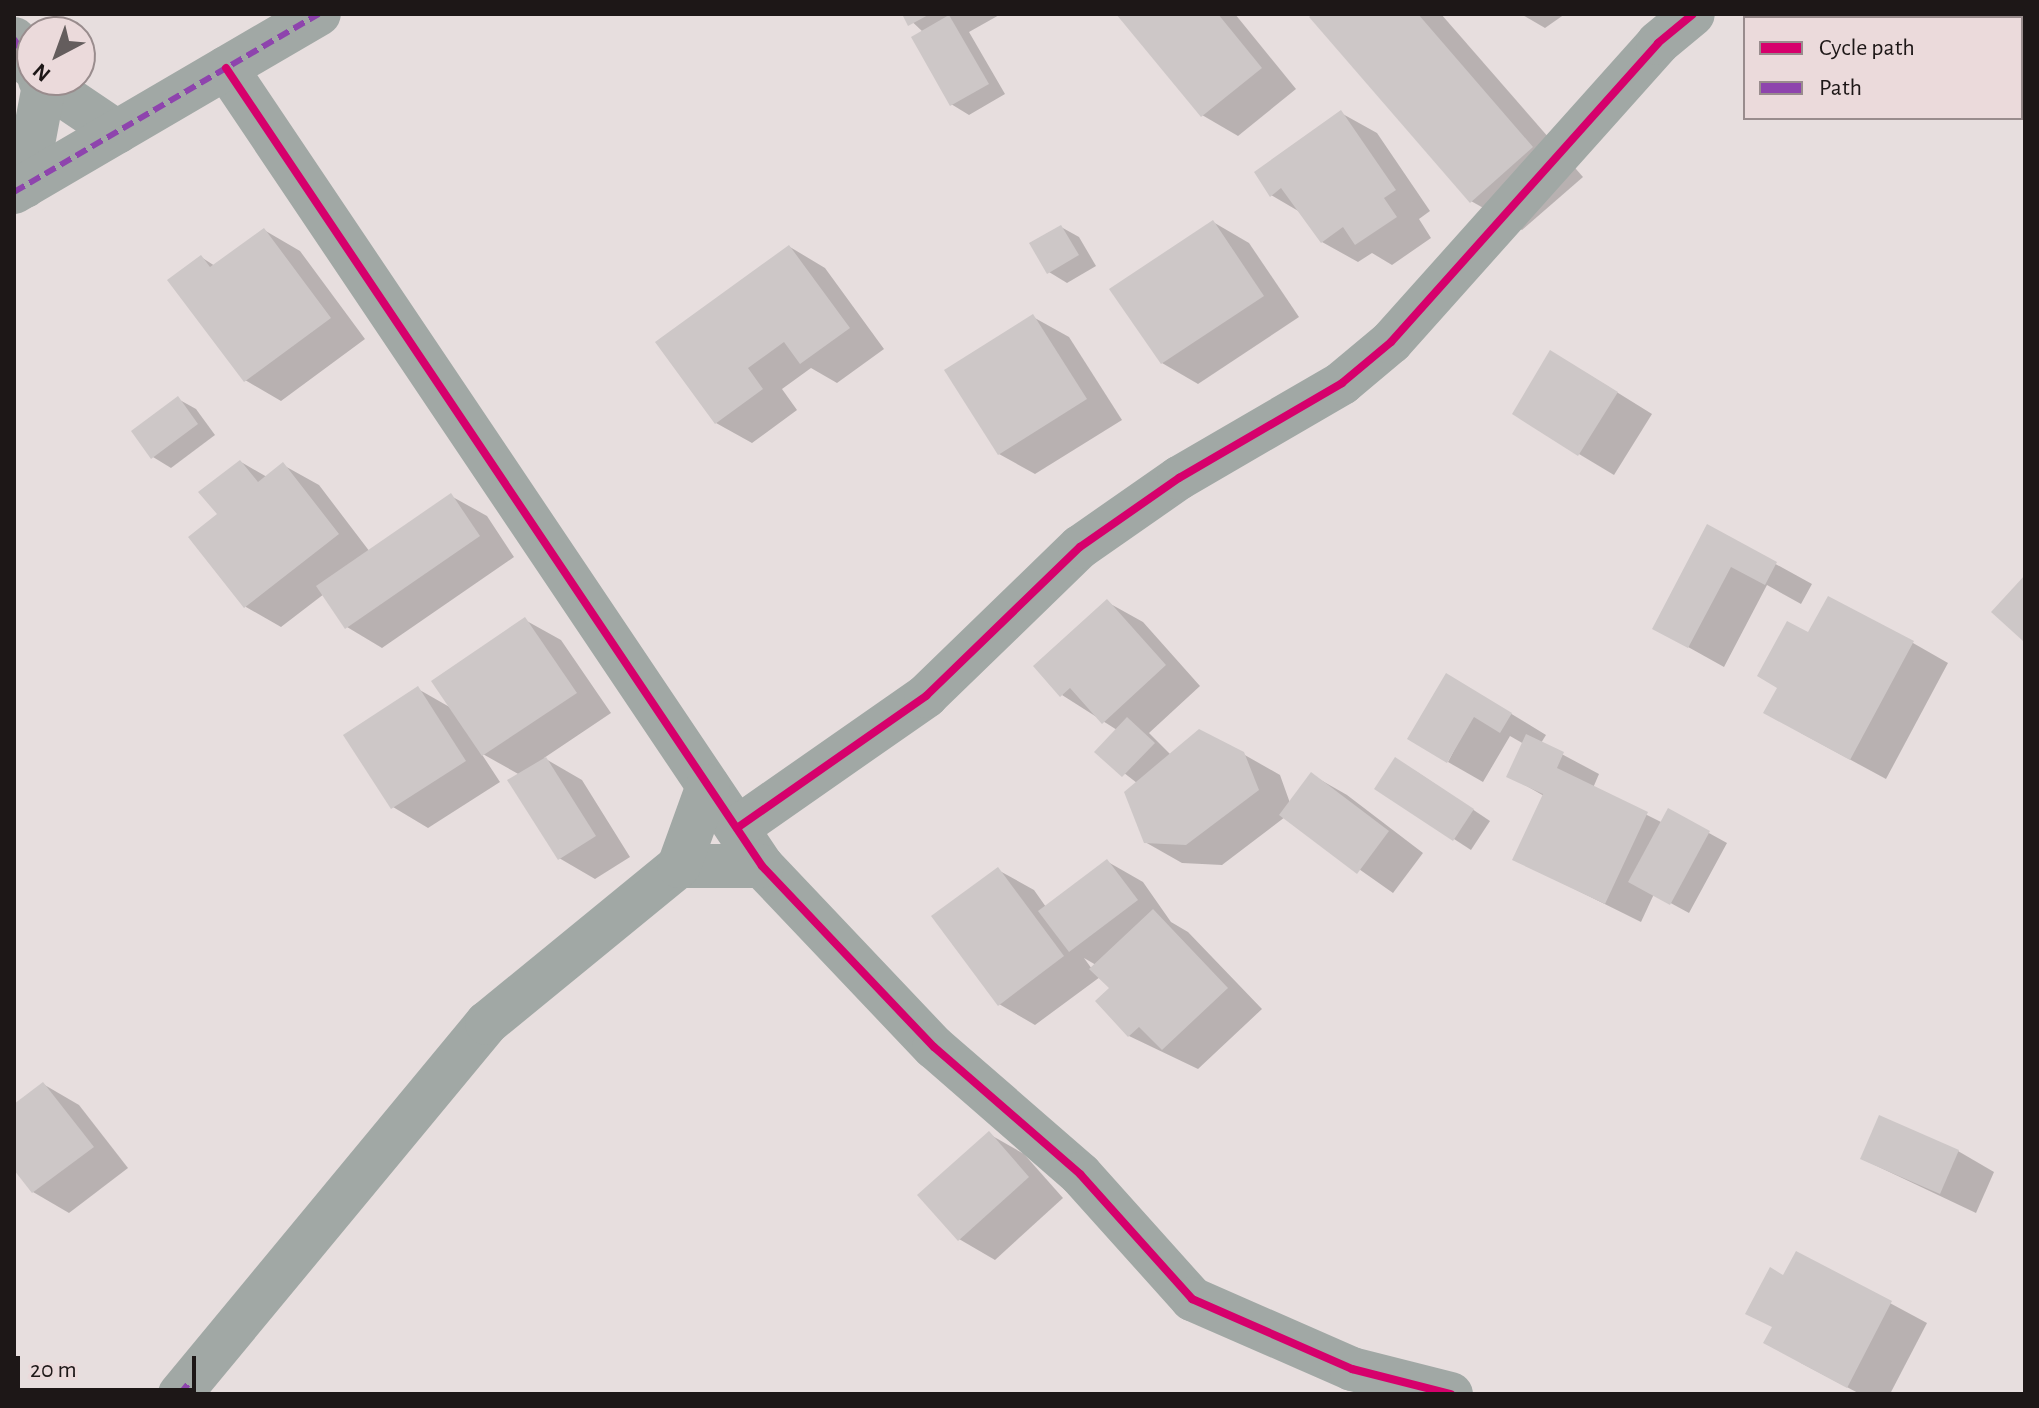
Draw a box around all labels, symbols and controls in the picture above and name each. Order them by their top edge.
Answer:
north arrow [16,16,96,96]
legend [1743,16,2023,120]
text: Cycle path [1819,36,1915,60]
text: N [29,59,55,86]
text: Path [1819,76,1862,100]
scale bar [20,1340,200,1390]
text: 20 m [30,1358,77,1382]

